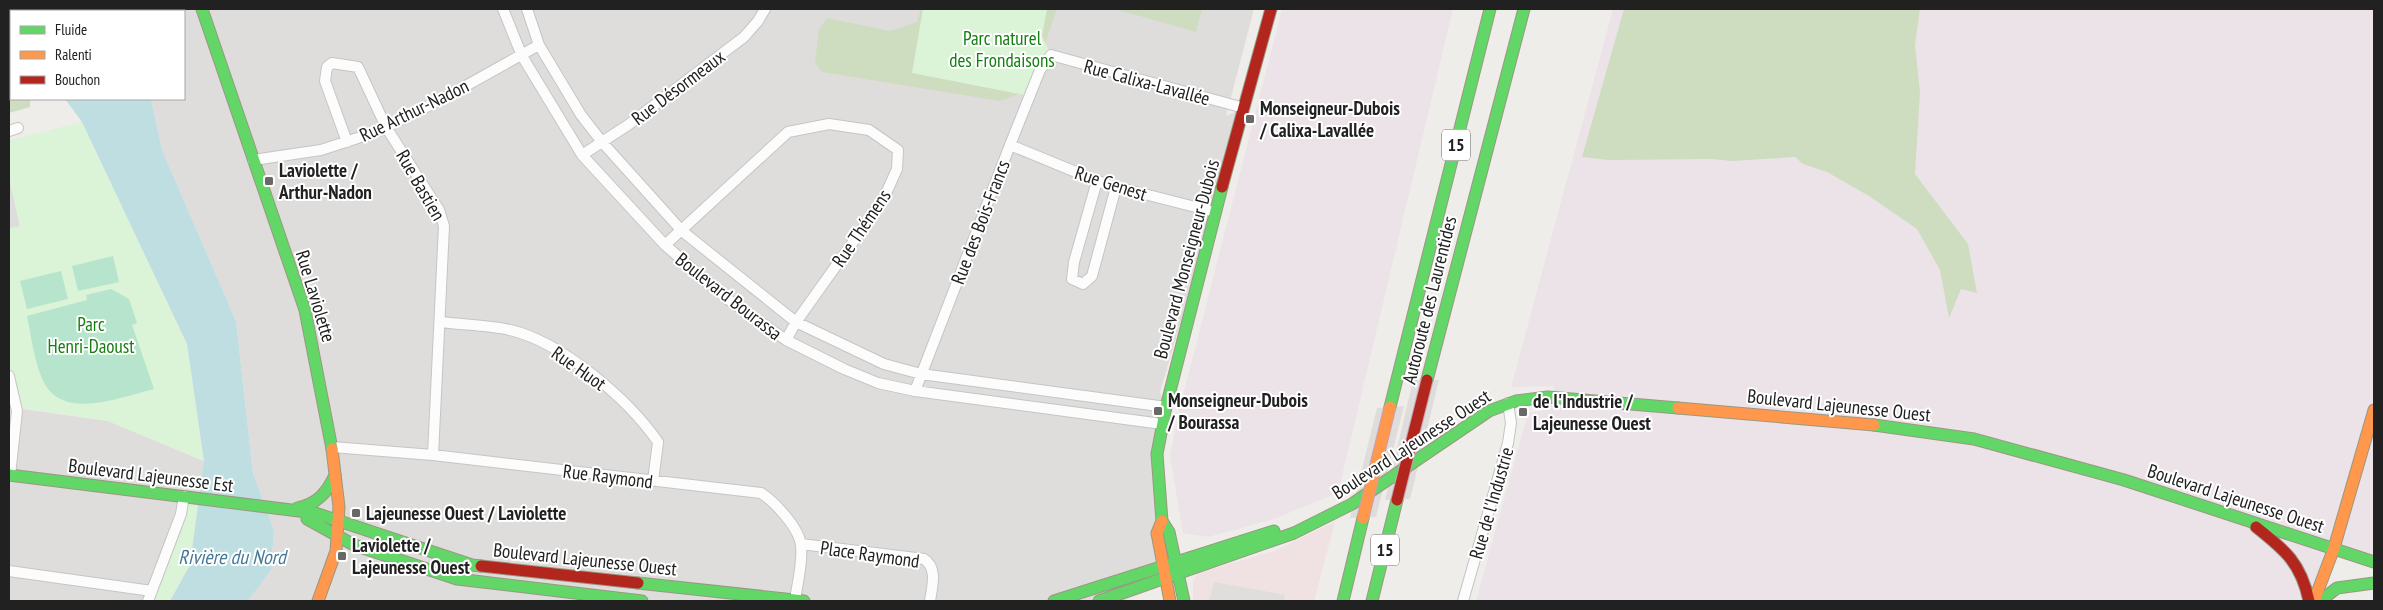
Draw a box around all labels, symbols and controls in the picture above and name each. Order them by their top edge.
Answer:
legend [10,10,185,100]
text: Fluide [55,20,87,39]
park label: Parc naturel des Frondaisons [949,26,1055,72]
street label: Rue Désormeaux [627,44,730,130]
text: Ralenti [55,45,92,64]
street label: Rue Calixa-Lavallée [1081,54,1213,110]
text: Bouchon [55,70,100,89]
street label: Rue Arthur-Nadon [355,73,473,147]
place label: Monseigneur-Dubois / Calixa-Lavallée [1259,96,1400,142]
marker: Monseigneur-Dubois / Calixa-Lavallée [1244,113,1256,125]
road number: 15 [1442,130,1470,160]
street label: Rue Bastien [391,145,451,225]
street label: Rue des Bois-Francs [945,156,1015,288]
street label: Boulevard Monseigneur-Dubois [1148,157,1224,361]
place label: Laviolette / Arthur-Nadon [278,158,372,204]
street label: Rue Genest [1072,160,1151,206]
marker: Laviolette / Arthur-Nadon [263,175,275,187]
street label: Rue Thémens [826,185,896,271]
street label: Autoroute des Laurentides [1397,213,1461,387]
street label: Rue Laviolette [291,247,341,345]
street label: Boulevard Bourassa [671,247,787,345]
park label: Parc Henri-Daoust [48,312,135,358]
street label: Rue Huot [547,341,612,396]
street label: Boulevard Lajeunesse Ouest [1327,383,1495,504]
street label: Boulevard Lajeunesse Ouest [1746,383,1933,427]
place label: Monseigneur-Dubois / Bourassa [1167,388,1308,434]
place label: de l'Industrie / Lajeunesse Ouest [1533,389,1651,435]
marker: Monseigneur-Dubois / Bourassa [1152,405,1164,417]
marker: de l'Industrie / Lajeunesse Ouest [1517,406,1529,418]
street label: Rue de l'Industrie [1464,444,1518,562]
street label: Boulevard Lajeunesse Est [67,453,236,497]
street label: Boulevard Lajeunesse Ouest [2145,458,2328,538]
street label: Rue Raymond [562,459,654,493]
place label: Lajeunesse Ouest / Laviolette [366,501,566,525]
marker: Lajeunesse Ouest / Laviolette [350,507,362,519]
place label: Laviolette / Lajeunesse Ouest [352,533,470,579]
road number: 15 [1371,534,1399,566]
street label: Place Raymond [819,535,921,573]
street label: Boulevard Lajeunesse Ouest [492,537,679,581]
water label: Rivière du Nord [178,544,288,570]
marker: Laviolette / Lajeunesse Ouest [336,550,348,562]

